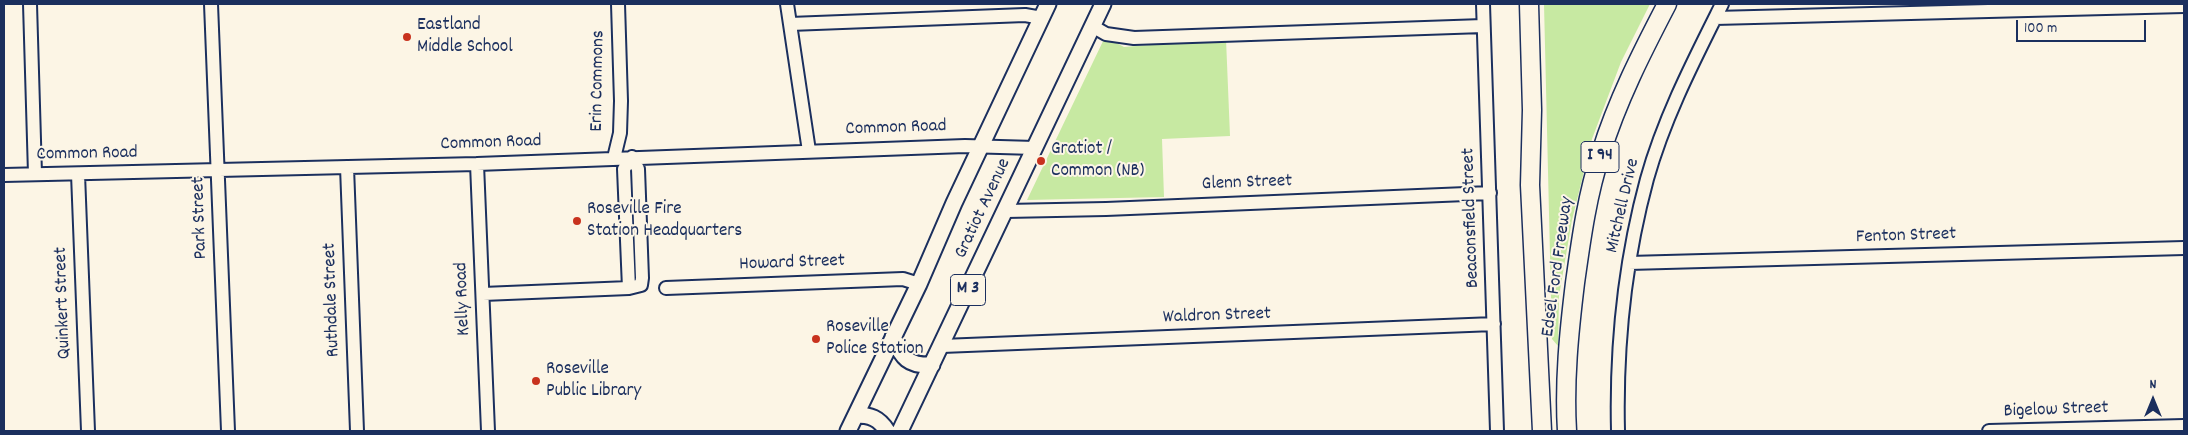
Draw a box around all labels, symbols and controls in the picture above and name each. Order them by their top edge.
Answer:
scale bar [2018,10,2148,42]
place label: Eastland Middle School [417,15,513,59]
text: 100 m [2024,18,2057,40]
street label: Erin Commons [587,30,611,132]
marker: Eastland Middle School [401,31,413,43]
street label: Common Road [845,116,947,142]
street label: Common Road [440,131,542,157]
place label: Gratiot / Common (NB) [1051,139,1144,183]
road number: I 94 [1581,142,1619,172]
street label: Common Road [36,143,138,167]
street label: Beaconsfield Street [1458,148,1486,288]
street label: Gratiot Avenue [951,155,1017,263]
marker: Gratiot / Common (NB) [1035,155,1047,167]
street label: Mitchell Drive [1602,157,1646,255]
street label: Glenn Street [1201,171,1293,197]
street label: Park Street [188,176,214,260]
street label: Edsel Ford Freeway [1538,196,1580,338]
place label: Roseville Fire Station Headquarters [587,199,742,243]
marker: Roseville Fire Station Headquarters [571,215,583,227]
street label: Fenton Street [1855,224,1957,250]
street label: Ruthdale Street [320,242,346,358]
street label: Quinkert Street [51,247,77,359]
street label: Howard Street [739,251,845,277]
street label: Kelly Road [451,262,477,336]
road number: M 3 [950,274,986,306]
street label: Waldron Street [1163,304,1271,330]
place label: Roseville Police Station [826,317,923,361]
marker: Roseville Police Station [810,333,822,345]
place label: Roseville Public Library [546,359,641,403]
marker: Roseville Public Library [530,375,542,387]
north arrow [2128,375,2178,425]
text: N [2150,375,2156,395]
street label: Bigelow Street [2003,398,2109,424]

